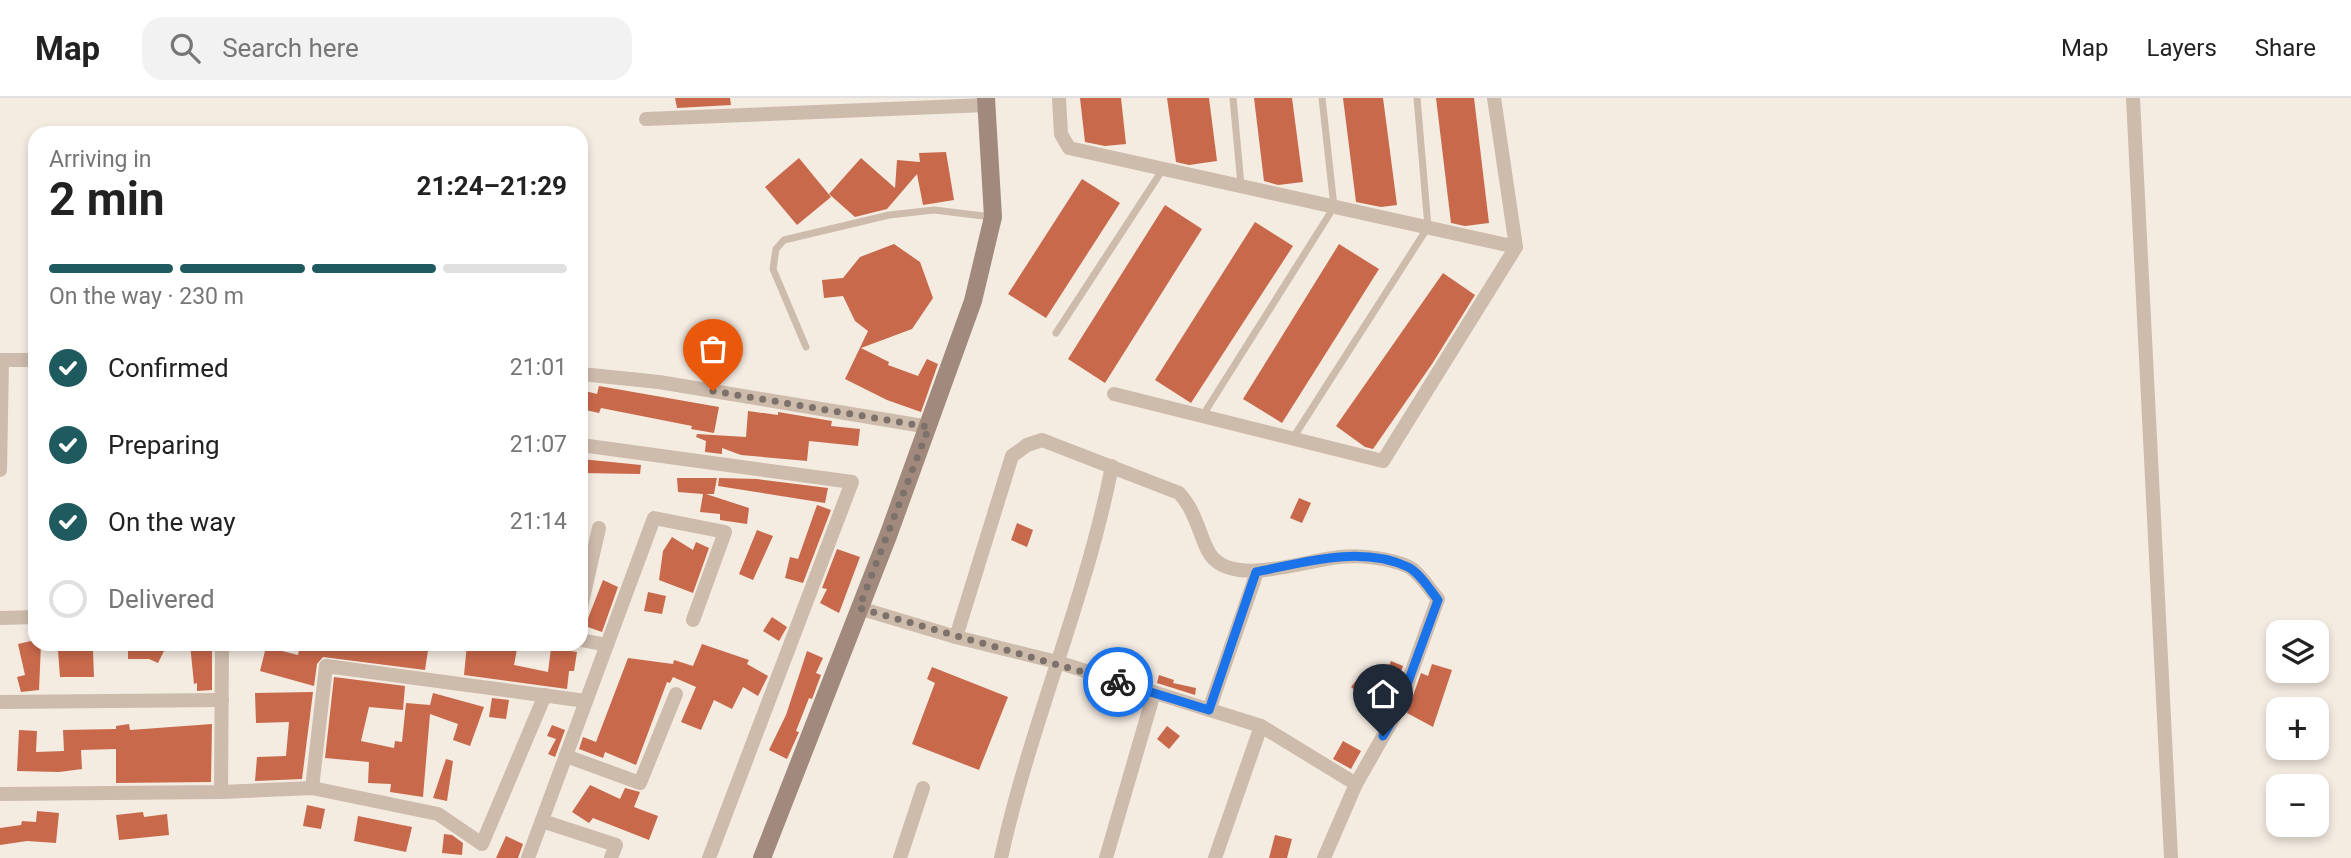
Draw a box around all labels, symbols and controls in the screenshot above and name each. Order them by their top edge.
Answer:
search box [142,17,632,80]
text: Map [35,29,100,68]
icon: search [166,29,204,67]
text: Search here [222,33,359,63]
text: Map [2061,34,2109,62]
text: Layers [2147,34,2217,62]
text: Share [2255,34,2316,62]
text: Arriving in [49,146,152,173]
text: 21:24–21:29 [417,171,567,201]
text: 2 min [49,172,165,226]
text: On the way · 230 m [49,283,244,310]
pin [683,319,743,391]
icon: bag [694,330,732,368]
icon: check [49,349,87,387]
text: Confirmed [108,353,229,383]
text: 21:01 [510,354,567,381]
icon: check [49,426,87,464]
text: Preparing [108,430,220,460]
text: 21:07 [510,431,567,458]
icon: check [49,503,87,541]
text: On the way [108,507,236,537]
text: 21:14 [510,508,567,535]
text: Delivered [108,584,215,614]
map controls [2266,620,2329,837]
button: layers [2266,620,2329,683]
courier [1083,647,1153,717]
icon: bike [1099,663,1137,701]
pin [1353,664,1413,736]
icon: home [1364,675,1402,713]
button: + [2266,697,2329,760]
button: − [2266,774,2329,837]

